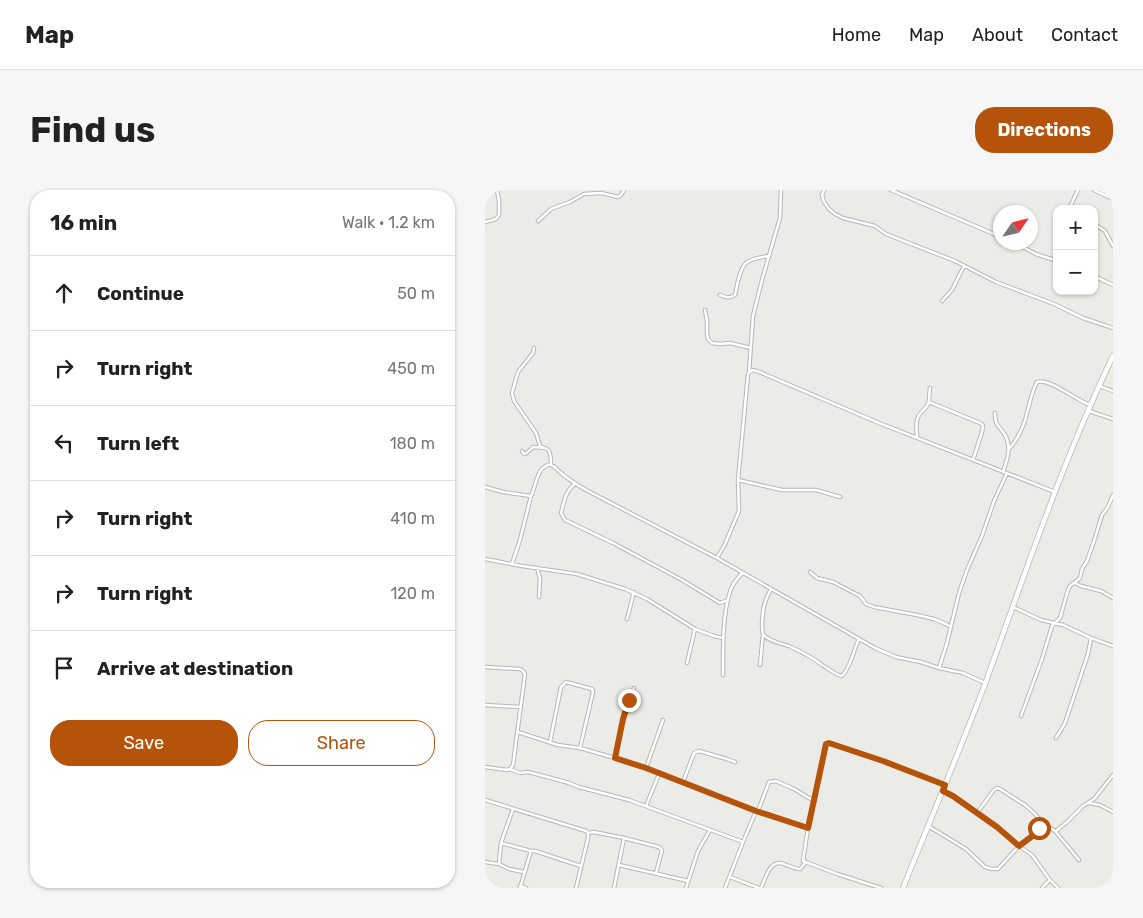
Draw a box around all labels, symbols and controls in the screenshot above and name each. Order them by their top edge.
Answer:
text: Map [25,21,74,49]
text: Home [832,24,881,46]
text: Map [909,24,944,46]
text: About [972,24,1023,46]
text: Contact [1051,24,1118,46]
button: Directions [975,107,1113,153]
text: Find us [30,109,155,151]
north arrow [993,205,1038,250]
map controls [1053,205,1098,295]
button: + [1053,205,1098,250]
text: 16 min [50,210,117,235]
text: Walk · 1.2 km [342,213,435,232]
button: − [1053,250,1098,295]
icon: ahead [50,279,78,307]
text: Continue [97,282,184,305]
text: 50 m [397,284,435,303]
icon: right [50,354,78,382]
text: Turn right [97,357,192,380]
text: 450 m [387,359,435,378]
icon: left [50,429,78,457]
text: Turn left [97,432,179,455]
text: 180 m [390,434,435,453]
icon: right [50,504,78,532]
text: Turn right [97,507,192,530]
text: 410 m [390,509,435,528]
icon: right [50,579,78,607]
text: Turn right [97,582,192,605]
text: 120 m [390,584,435,603]
icon: arrive [50,654,78,682]
text: Arrive at destination [97,657,293,680]
route end [618,689,641,712]
button: Save [50,720,238,766]
button: Share [248,720,435,766]
route start [1028,817,1051,840]

